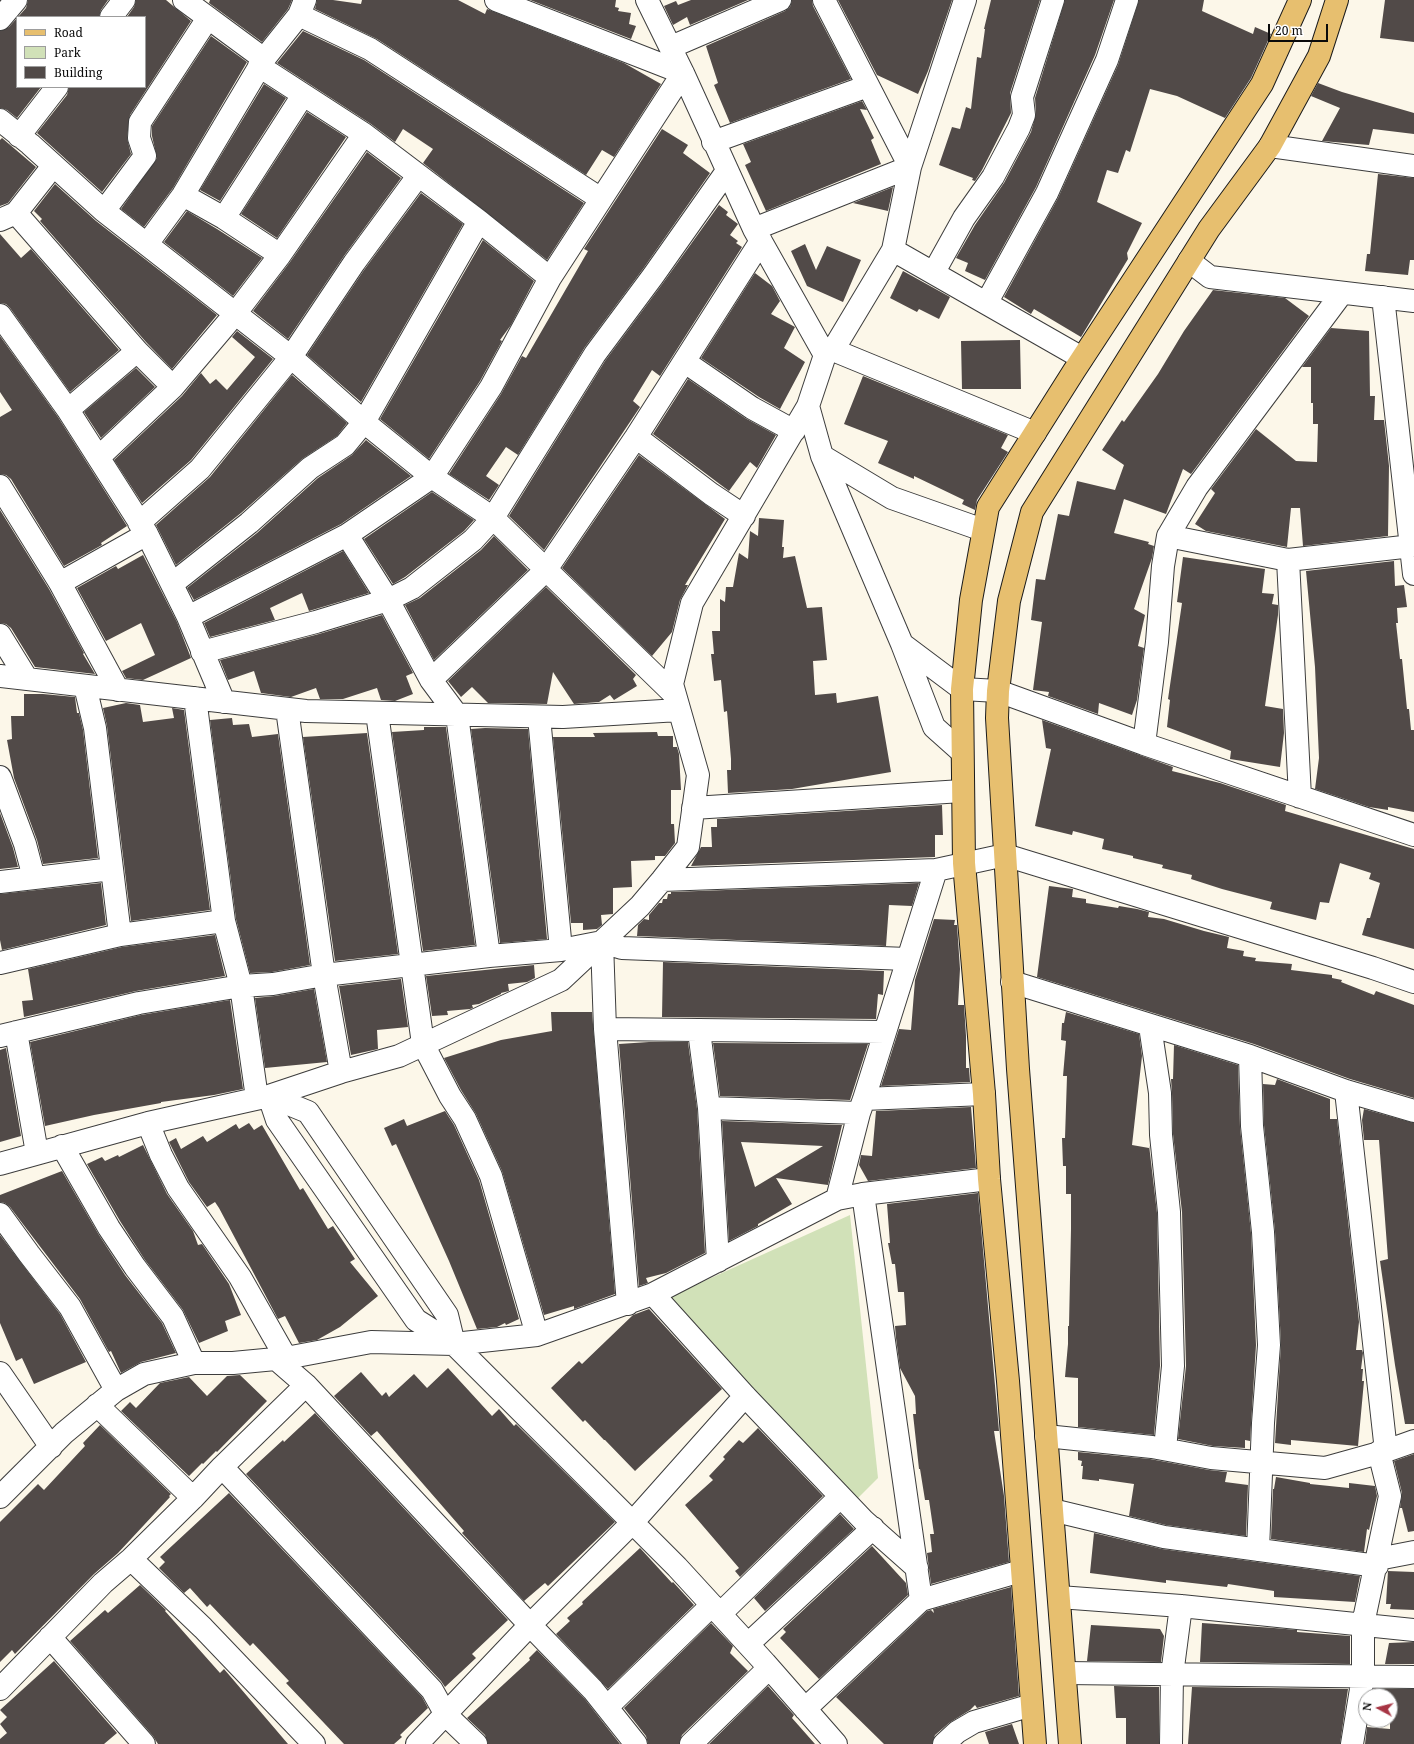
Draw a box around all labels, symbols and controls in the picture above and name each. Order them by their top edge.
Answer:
legend [16,16,146,88]
scale bar [1270,16,1330,42]
text: 20 m [1275,22,1303,39]
text: Road [54,24,83,41]
text: Park [54,44,81,61]
text: Building [54,64,102,81]
north arrow [1358,1688,1398,1728]
text: N [1359,1701,1375,1712]

